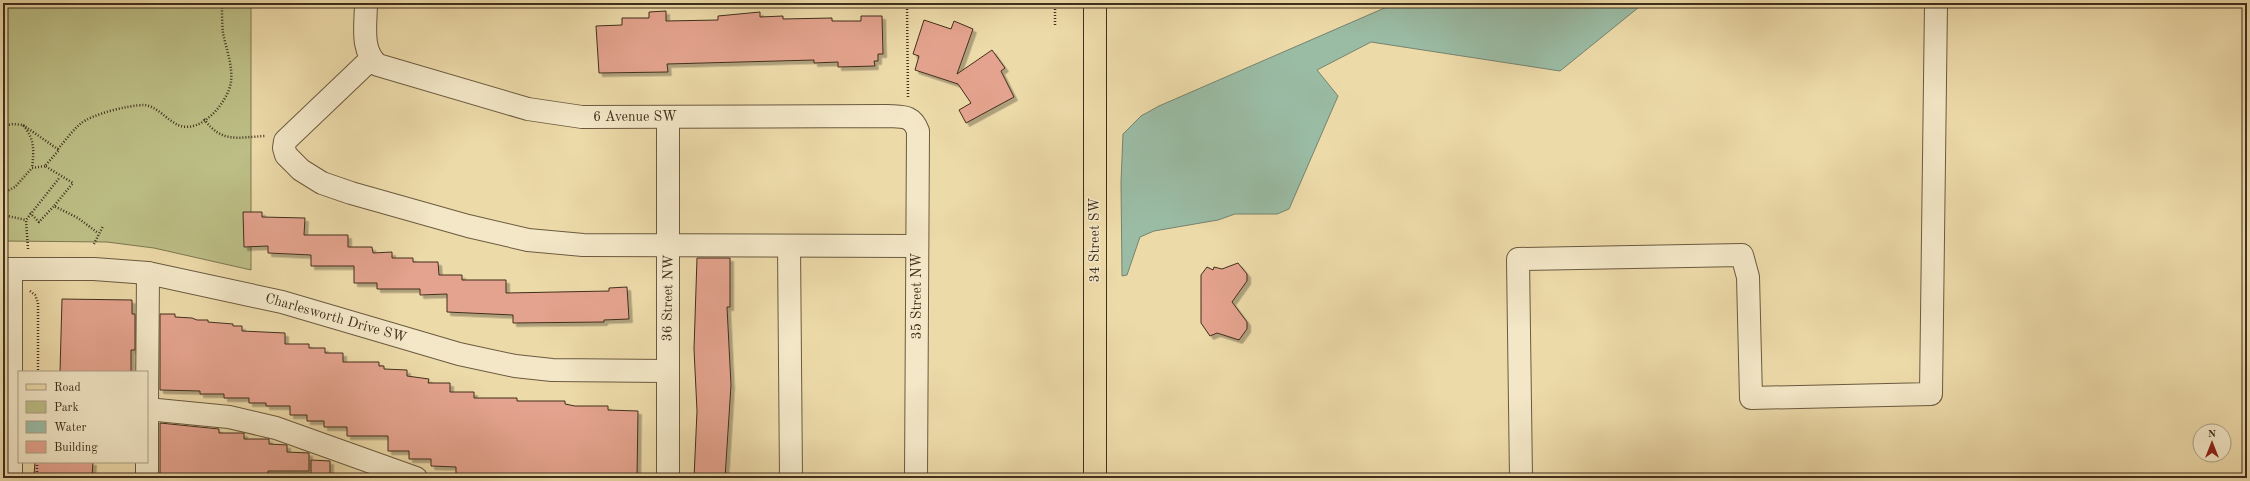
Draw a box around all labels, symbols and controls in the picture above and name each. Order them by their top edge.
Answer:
street label: 6 Avenue SW [593,110,677,124]
street label: 34 Street SW [1088,198,1102,282]
street label: 35 Street NW [910,253,924,339]
street label: 36 Street NW [660,254,676,342]
street label: Charlesworth Drive SW [264,291,408,345]
legend [18,371,148,463]
text: Road [54,382,81,394]
text: Park [54,402,79,414]
text: Water [54,422,87,434]
north arrow [2192,423,2232,463]
text: N [2208,429,2217,440]
text: Building [54,442,98,454]

